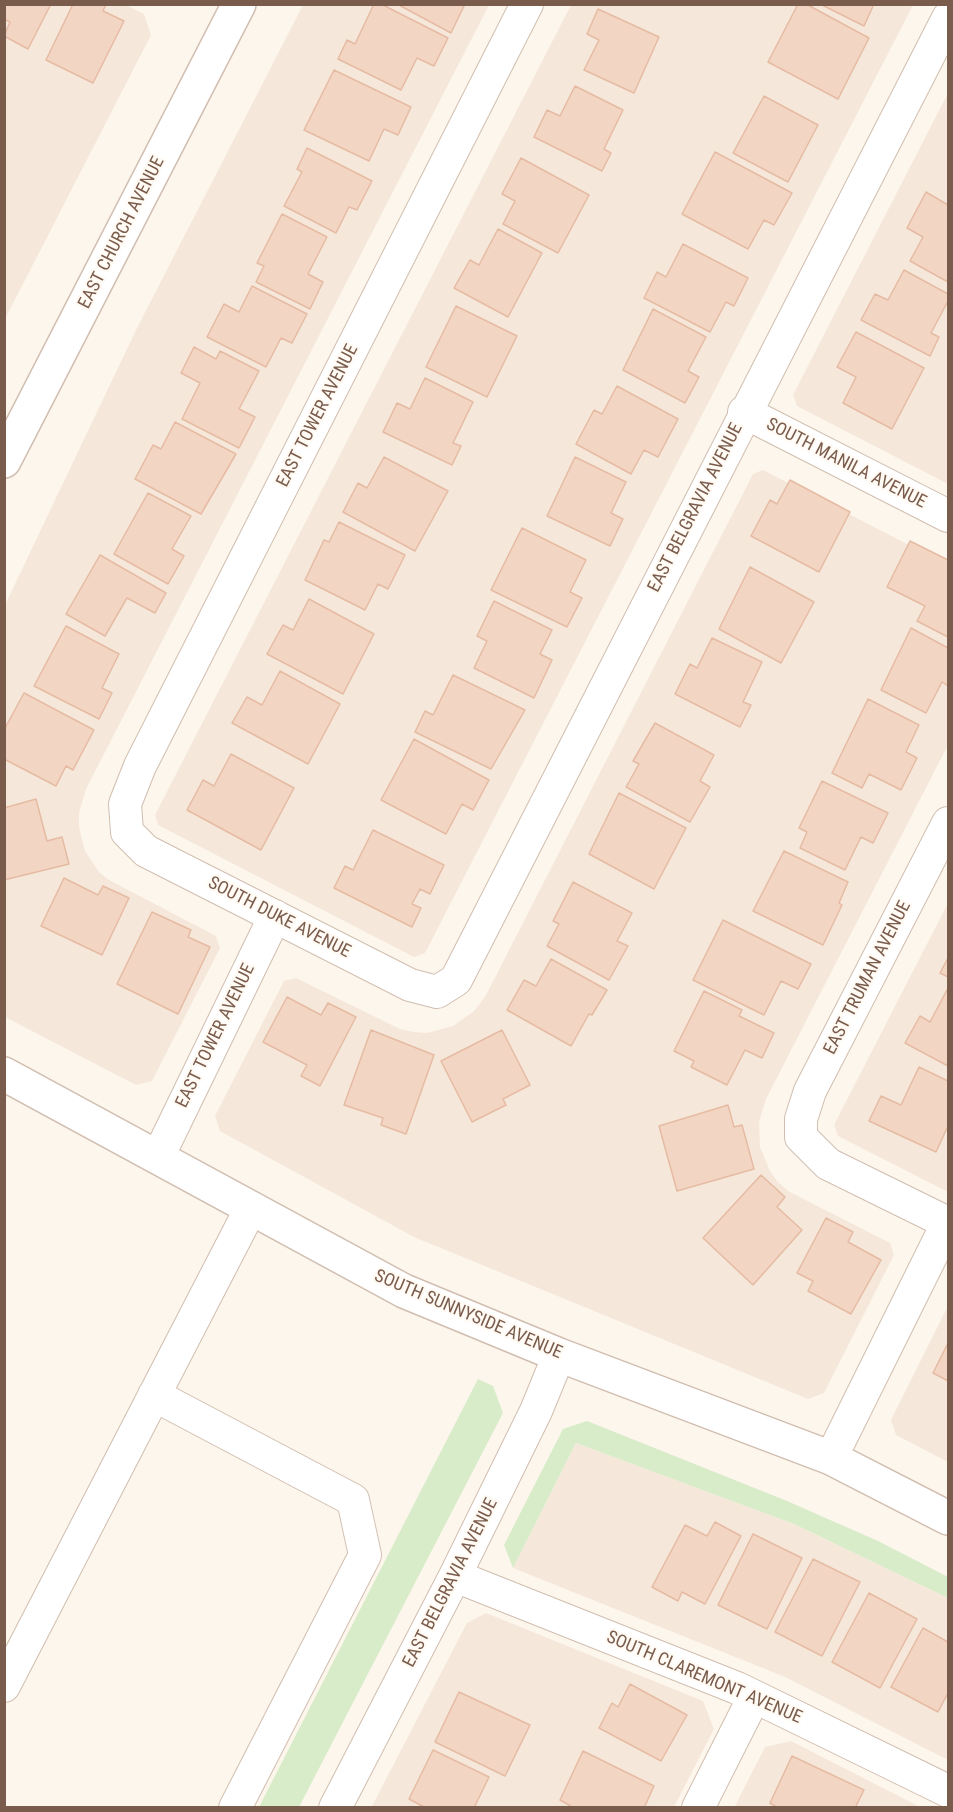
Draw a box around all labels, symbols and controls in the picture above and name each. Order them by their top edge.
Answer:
street label: EAST CHURCH AVENUE [74,153,170,313]
street label: EAST TOWER AVENUE [273,341,363,491]
street label: SOUTH MANILA AVENUE [762,414,930,514]
street label: EAST BELGRAVIA AVENUE [644,420,748,596]
street label: SOUTH DUKE AVENUE [204,873,354,963]
street label: EAST TRUMAN AVENUE [820,898,916,1058]
street label: EAST TOWER AVENUE [172,961,260,1111]
street label: SOUTH SUNNYSIDE AVENUE [371,1266,565,1364]
street label: EAST BELGRAVIA AVENUE [399,1495,503,1671]
street label: SOUTH CLAREMONT AVENUE [603,1627,805,1729]

